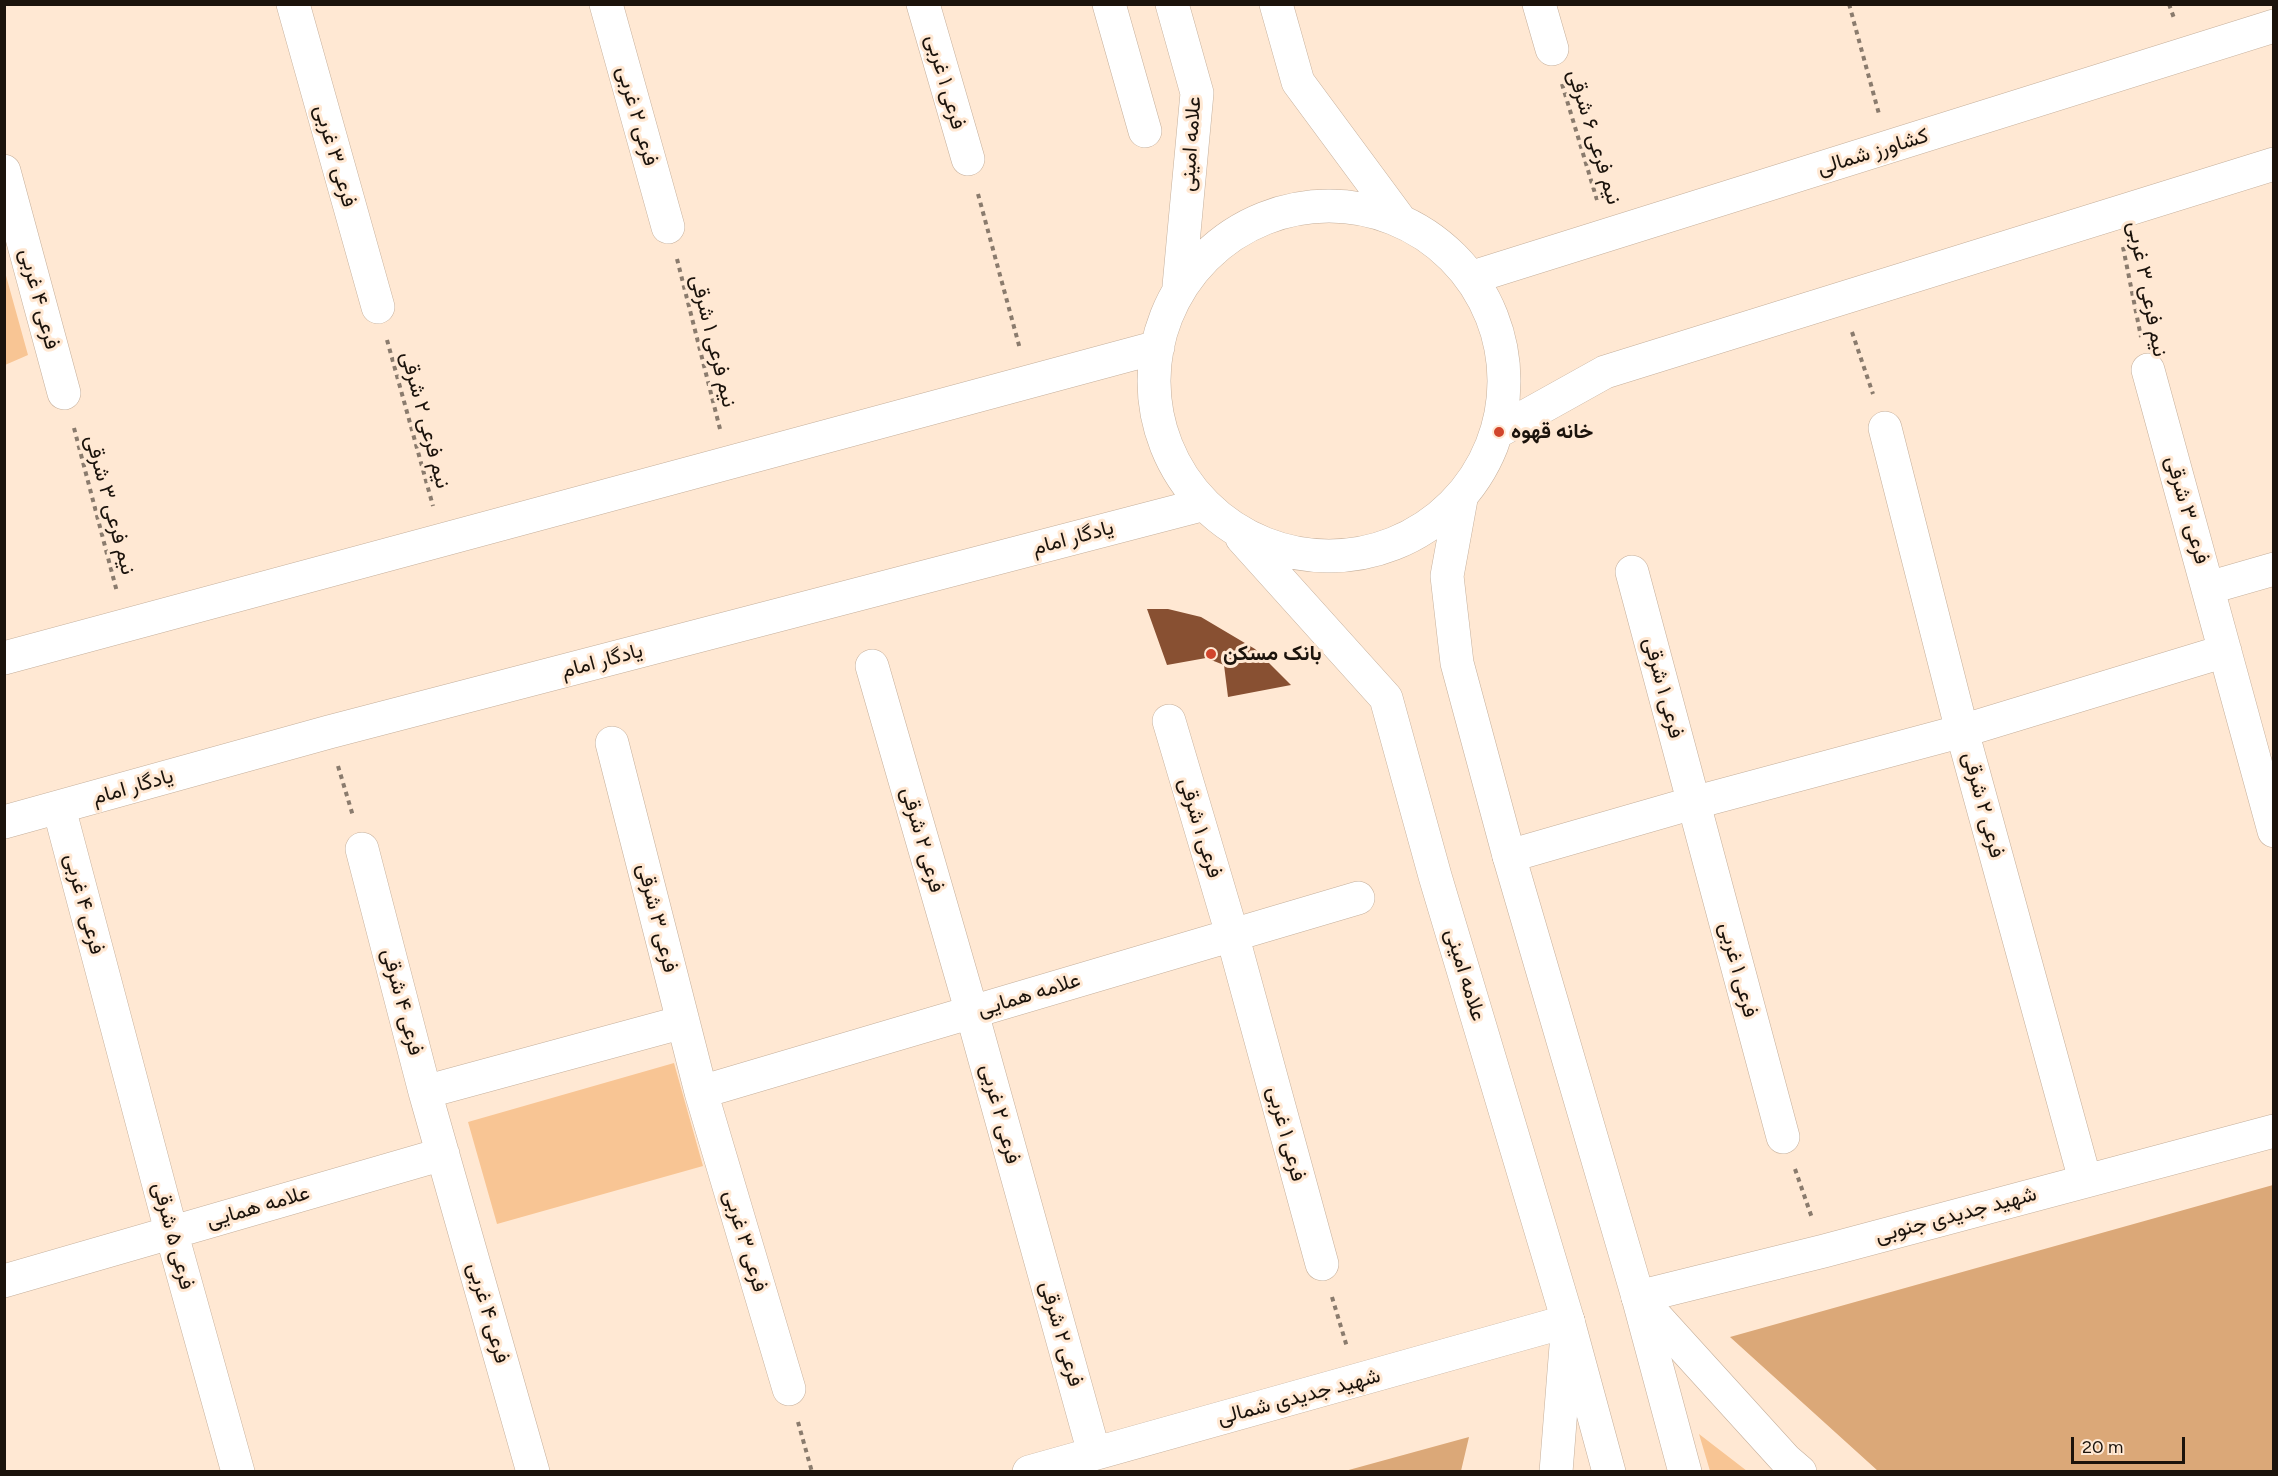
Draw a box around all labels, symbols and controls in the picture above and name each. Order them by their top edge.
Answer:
street label: فرعی ۱ غربی [919,32,971,132]
street label: فرعی ۲ غربی [611,63,663,169]
street label: نیم فرعی ۶ شرقی [1562,66,1626,208]
street label: علامه امینی [1175,96,1207,192]
street label: فرعی ۳ غربی [308,102,362,210]
street label: کشاورز شمالی [1814,123,1932,181]
street label: نیم فرعی ۳ غربی [2122,219,2172,359]
street label: فرعی ۴ غربی [13,246,65,352]
street label: نیم فرعی ۱ شرقی [684,272,742,410]
street label: نیم فرعی ۲ شرقی [395,349,455,491]
place label: خانه قهوه [1511,419,1593,445]
marker: خانه قهوه [1492,425,1506,439]
street label: نیم فرعی ۳ شرقی [79,432,141,578]
street label: فرعی ۳ شرقی [2160,453,2214,567]
street label: یادگار امام [1030,515,1116,561]
street label: فرعی ۱ شرقی [1637,635,1689,741]
street label: یادگار امام [559,638,645,684]
place label: بانک مسکن [1223,641,1322,667]
marker: بانک مسکن [1204,647,1218,661]
street label: فرعی ۲ شرقی [1957,749,2009,861]
street label: یادگار امام [90,763,176,811]
street label: فرعی ۱ شرقی [1173,775,1227,881]
street label: فرعی ۲ شرقی [895,784,949,896]
street label: فرعی ۴ غربی [58,851,110,957]
street label: فرعی ۳ شرقی [631,861,683,975]
street label: فرعی ۱ غربی [1713,920,1763,1020]
street label: علامه امینی [1439,926,1491,1024]
street label: فرعی ۴ شرقی [376,946,428,1058]
street label: علامه همایی [975,967,1083,1023]
street label: فرعی ۲ غربی [975,1061,1025,1167]
street label: فرعی ۱ غربی [1261,1084,1311,1184]
street label: فرعی ۵ شرقی [147,1180,199,1292]
street label: علامه همایی [204,1180,312,1234]
street label: شهید جدیدی جنوبی [1872,1181,2040,1249]
street label: فرعی ۳ غربی [718,1187,772,1295]
street label: فرعی ۴ غربی [462,1260,514,1366]
street label: فرعی ۲ شرقی [1034,1278,1088,1390]
street label: شهید جدیدی شمالی [1215,1363,1383,1431]
scale bar [2074,1425,2188,1463]
text: 20 m [2082,1436,2123,1458]

